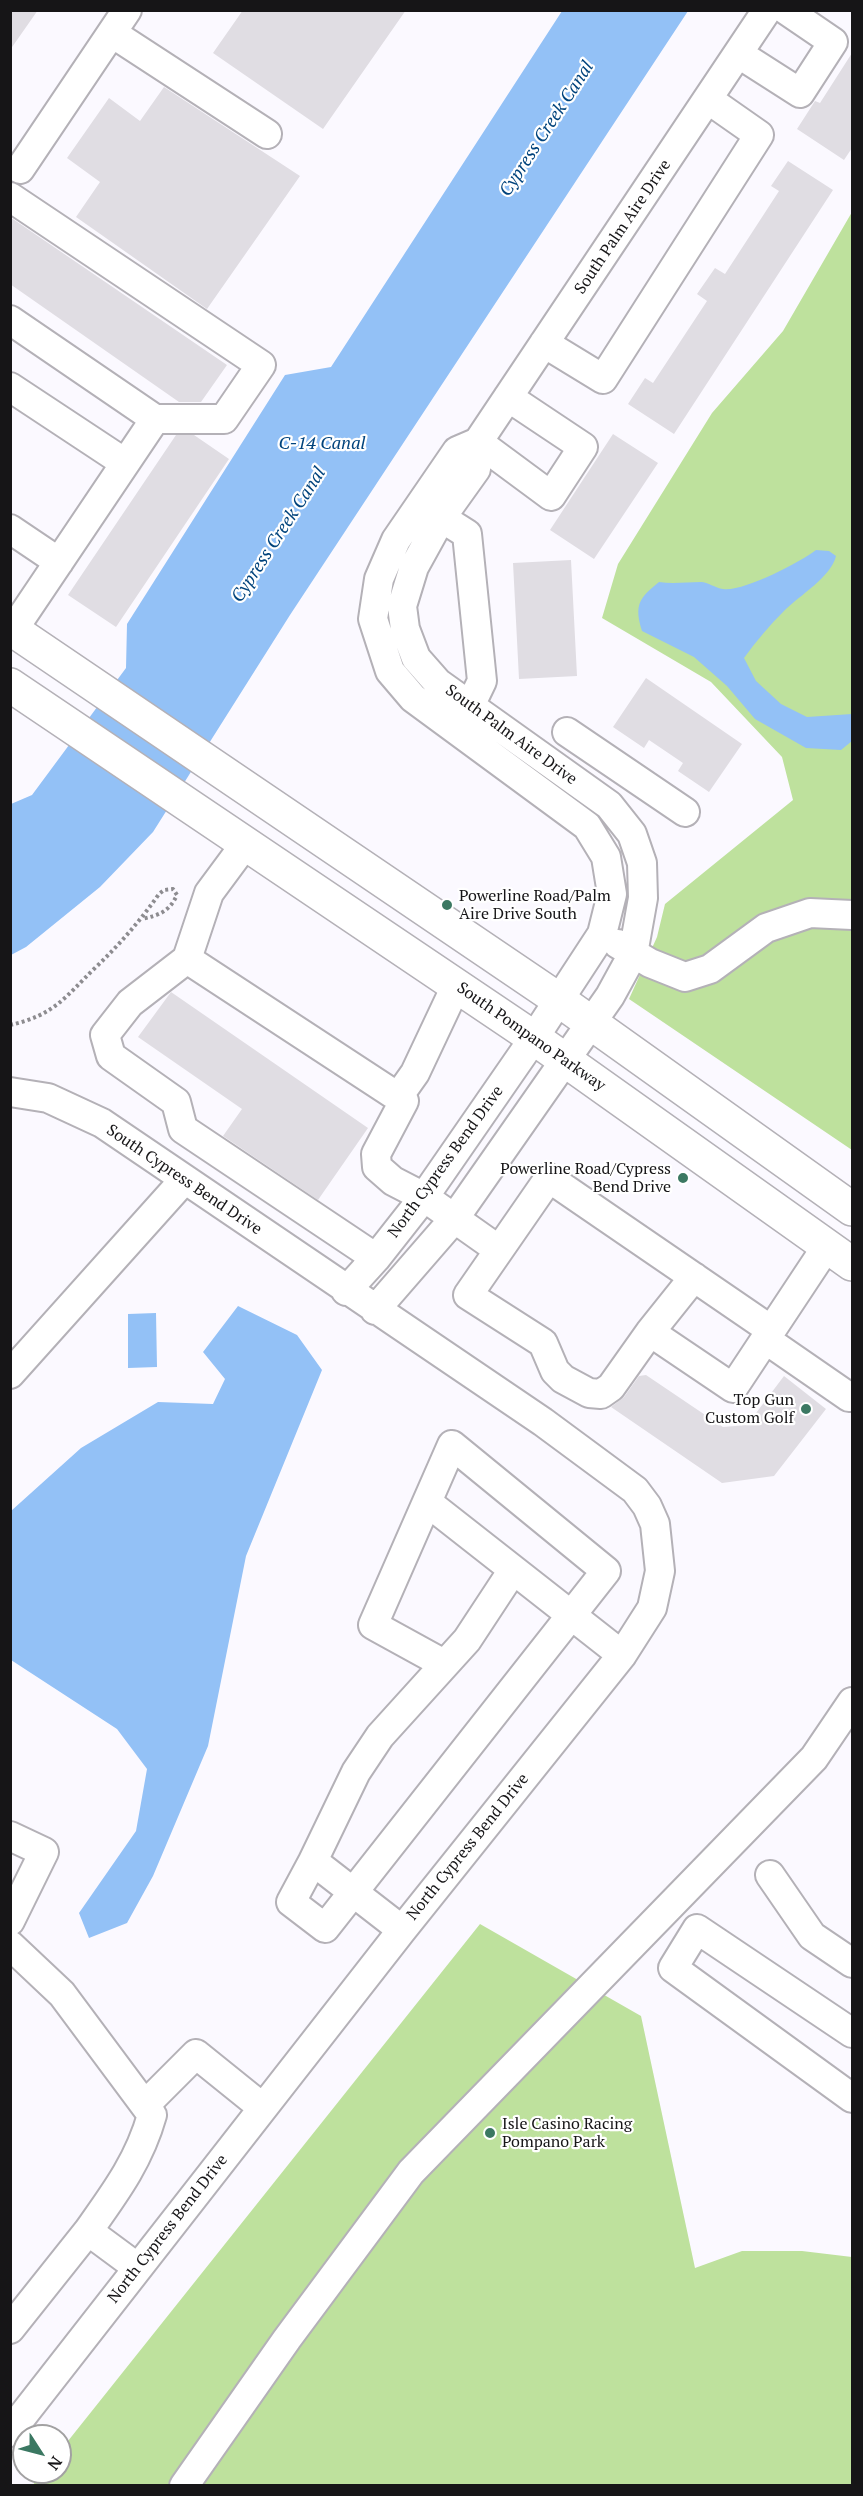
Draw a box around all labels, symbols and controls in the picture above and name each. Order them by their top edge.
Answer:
water label: Cypress Creek Canal [495,57,599,201]
street label: South Palm Aire Drive [571,156,675,298]
water label: C-14 Canal [278,433,366,455]
water label: Cypress Creek Canal [227,463,331,607]
street label: South Palm Aire Drive [441,681,581,789]
place label: Powerline Road/Palm Aire Drive South [459,886,611,924]
marker: Powerline Road/Palm Aire Drive South [440,898,454,912]
street label: South Pompano Parkway [453,978,609,1096]
street label: North Cypress Bend Drive [384,1082,508,1242]
street label: South Cypress Bend Drive [103,1121,265,1239]
place label: Powerline Road/Cypress Bend Drive [500,1159,671,1197]
marker: Powerline Road/Cypress Bend Drive [676,1171,690,1185]
place label: Top Gun Custom Golf [705,1390,794,1428]
marker: Top Gun Custom Golf [799,1402,813,1416]
street label: North Cypress Bend Drive [403,1770,533,1924]
place label: Isle Casino Racing Pompano Park [502,2114,632,2152]
marker: Isle Casino Racing Pompano Park [483,2126,497,2140]
street label: North Cypress Bend Drive [104,2151,232,2307]
north arrow [12,2424,72,2484]
text: N [42,2452,67,2475]

